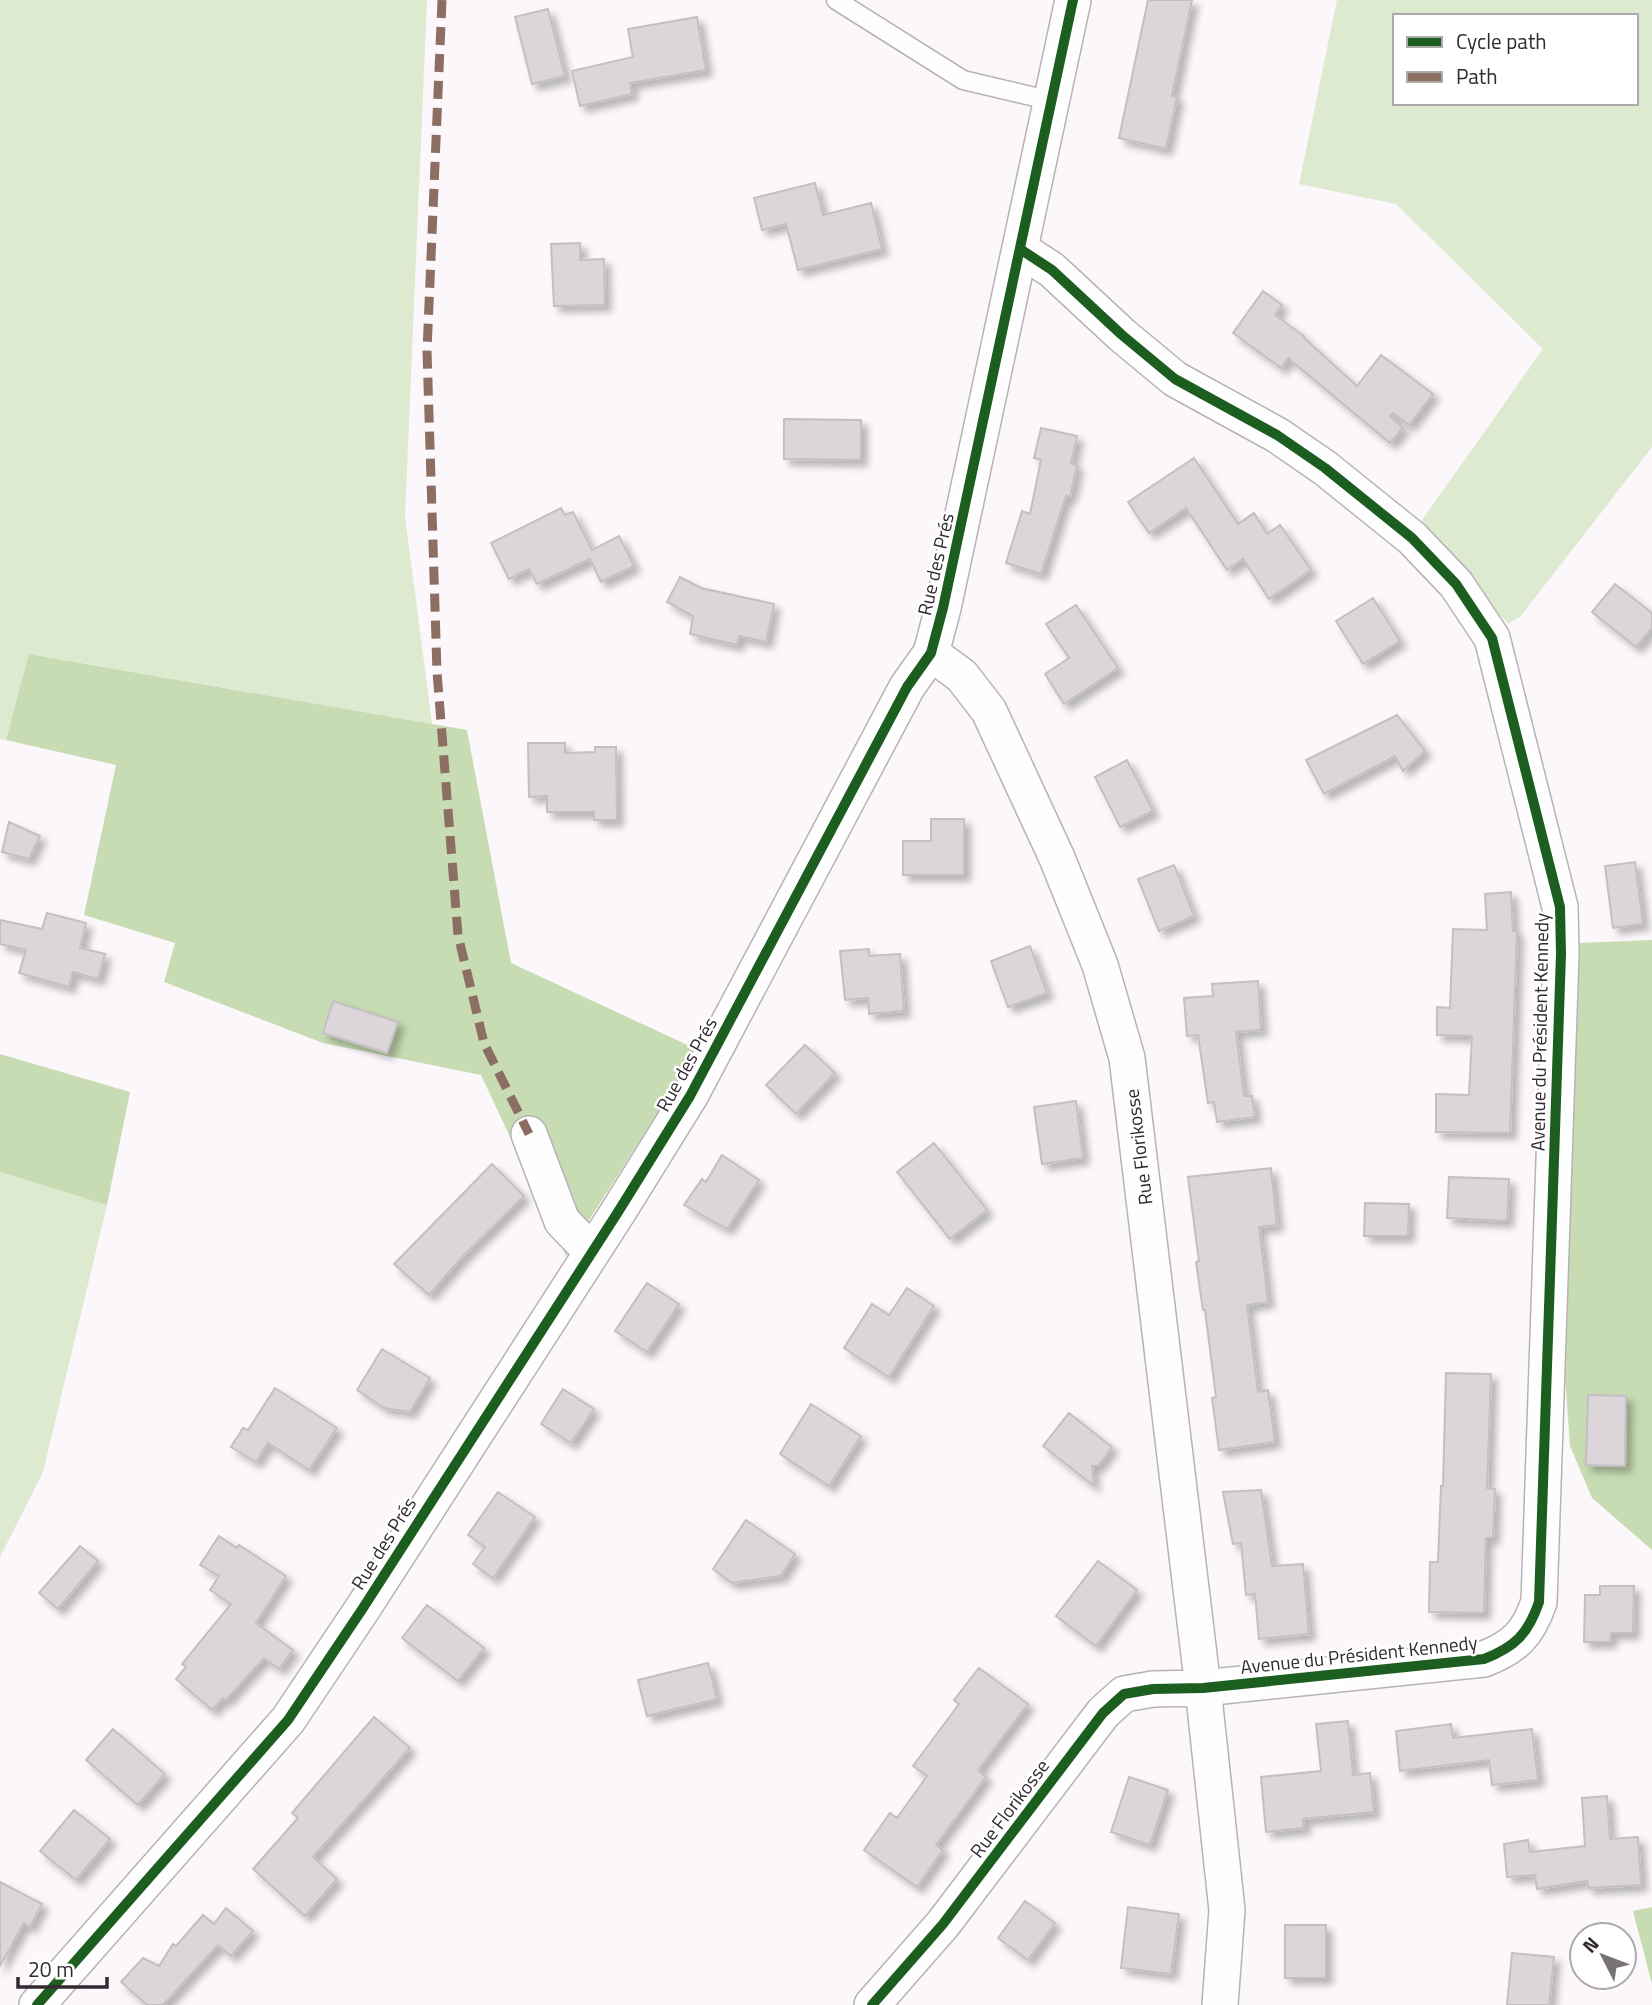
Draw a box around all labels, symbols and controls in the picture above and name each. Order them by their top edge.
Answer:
legend [1393,14,1638,105]
text: Cycle path [1456,25,1547,57]
text: Path [1456,60,1498,92]
street label: Rue des Prés [909,510,961,618]
street label: Avenue du Président Kennedy [1522,913,1556,1151]
street label: Rue des Prés [648,1011,724,1117]
street label: Rue Florikosse [1116,1087,1160,1207]
street label: Rue des Prés [343,1491,423,1595]
street label: Avenue du Président Kennedy [1239,1627,1479,1681]
street label: Rue Florikosse [962,1753,1056,1863]
north arrow [1568,1921,1638,1991]
text: N [1575,1930,1605,1959]
scale bar [18,1946,107,1990]
text: 20 m [28,1953,74,1985]

